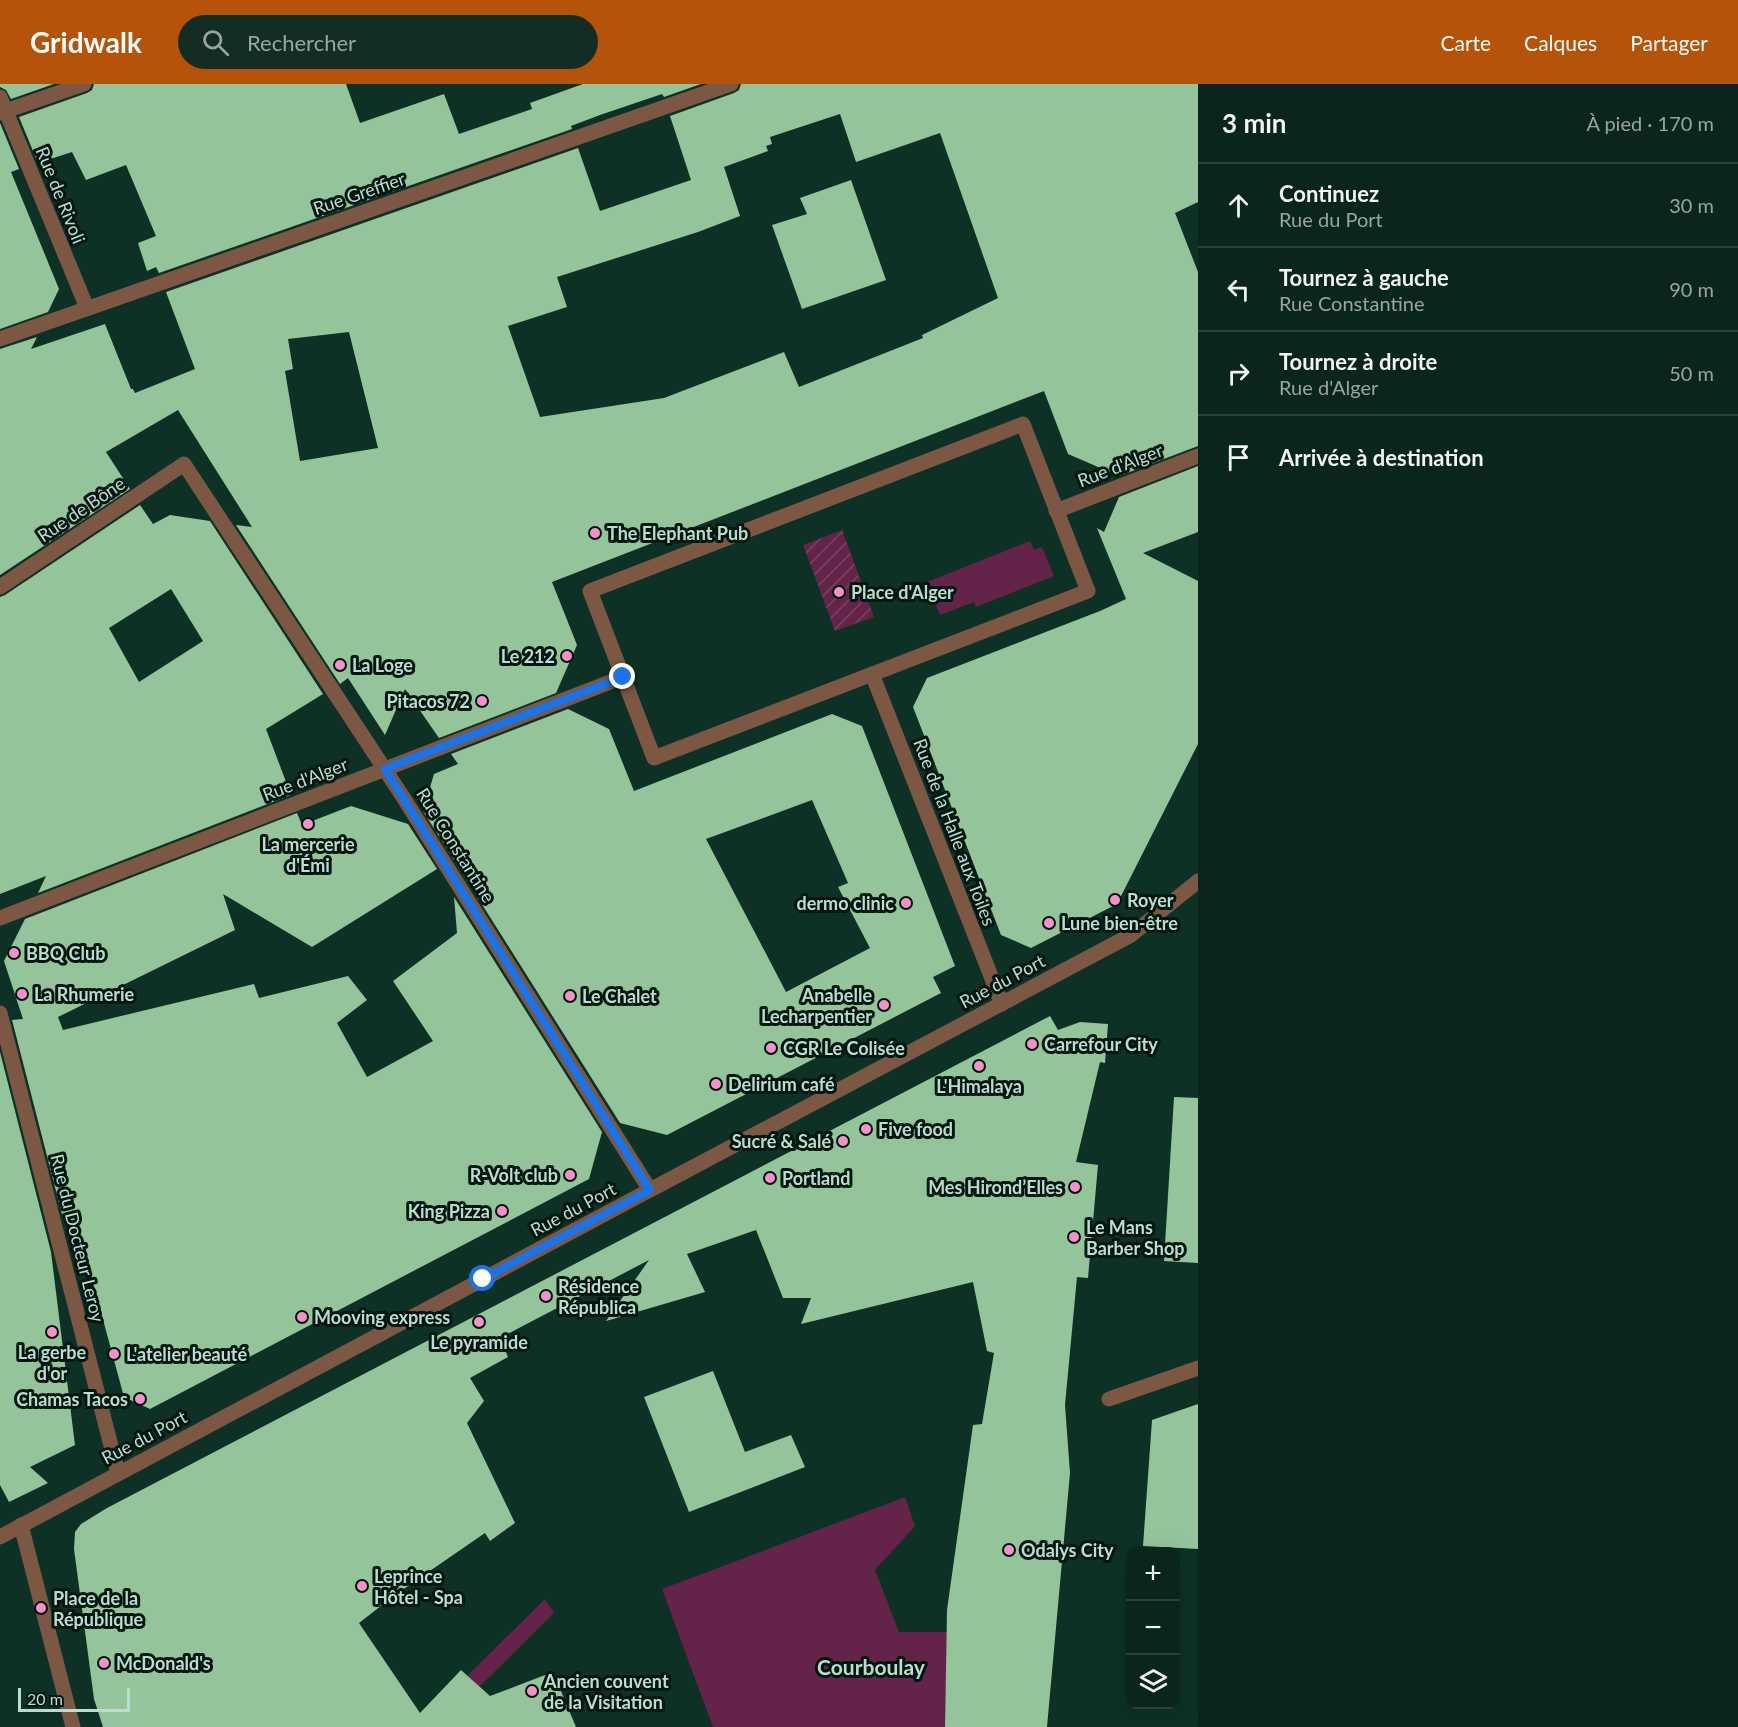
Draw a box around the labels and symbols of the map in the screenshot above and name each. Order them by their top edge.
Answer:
street label: Rue de Rivoli [32,143,90,247]
street label: Rue Greffier [310,167,408,219]
street label: Rue d'Alger [1074,439,1166,491]
street label: Rue de Bône [33,472,129,546]
place label: The Elephant Pub [607,522,748,544]
marker: The Elephant Pub [588,526,602,540]
place label: Place d'Alger [851,581,954,603]
marker: Place d'Alger [832,585,846,599]
place label: Le 212 [501,645,555,667]
marker: Le 212 [560,649,574,663]
place label: La Loge [352,654,413,676]
marker: La Loge [333,658,347,672]
route end [609,663,635,689]
place label: Pitacos 72 [386,690,470,712]
marker: Pitacos 72 [475,694,489,708]
street label: Rue de la Halle aux Toiles [909,735,1001,929]
street label: Rue d'Alger [259,753,351,805]
street label: Rue Constantine [412,784,500,906]
marker: La mercerie d'Émi [301,817,315,831]
place label: La mercerie d'Émi [261,833,355,876]
place label: Royer [1127,889,1174,911]
place label: dermo clinic [797,892,894,914]
marker: Royer [1108,893,1122,907]
marker: dermo clinic [899,896,913,910]
place label: Lune bien-être [1061,912,1178,934]
marker: Lune bien-être [1042,916,1056,930]
place label: BBQ Club [26,942,105,964]
marker: BBQ Club [7,946,21,960]
street label: Rue du Port [956,949,1049,1013]
place label: La Rhumerie [34,983,135,1005]
place label: Anabelle Lecharpentier [761,984,872,1027]
place label: Le Chalet [582,985,657,1007]
marker: La Rhumerie [15,987,29,1001]
marker: Le Chalet [563,989,577,1003]
marker: Anabelle Lecharpentier [877,998,891,1012]
place label: Carrefour City [1044,1033,1158,1055]
place label: CGR Le Colisée [783,1037,905,1059]
marker: Carrefour City [1025,1037,1039,1051]
marker: CGR Le Colisée [764,1041,778,1055]
marker: L'Himalaya [972,1059,986,1073]
place label: Delirium café [728,1073,835,1095]
place label: L'Himalaya [936,1075,1022,1097]
marker: Delirium café [709,1077,723,1091]
place label: Five food [878,1118,953,1140]
marker: Five food [859,1122,873,1136]
place label: Sucré & Salé [732,1130,831,1152]
marker: Sucré & Salé [836,1134,850,1148]
street label: Rue du Docteur Leroy [46,1152,110,1325]
place label: R-Volt club [470,1164,558,1186]
place label: Portland [782,1167,850,1189]
marker: R-Volt club [563,1168,577,1182]
marker: Portland [763,1171,777,1185]
place label: Mes Hirond’Elles [928,1176,1063,1198]
street label: Rue du Port [527,1177,620,1241]
marker: Mes Hirond’Elles [1068,1180,1082,1194]
place label: King Pizza [408,1200,490,1222]
marker: King Pizza [495,1204,509,1218]
place label: Le Mans Barber Shop [1086,1216,1185,1259]
marker: Le Mans Barber Shop [1067,1230,1081,1244]
route start [469,1265,495,1291]
place label: Résidence Républica [558,1275,640,1318]
marker: Résidence Républica [539,1289,553,1303]
place label: Mooving express [314,1306,450,1328]
marker: Mooving express [295,1310,309,1324]
marker: Le pyramide [472,1315,486,1329]
marker: La gerbe d'or [45,1325,59,1339]
place label: Le pyramide [430,1331,528,1353]
place label: La gerbe d'or [18,1341,87,1384]
place label: L'atelier beauté [126,1343,247,1365]
marker: L'atelier beauté [107,1347,121,1361]
place label: Chamas Tacos [16,1388,128,1410]
marker: Chamas Tacos [133,1392,147,1406]
street label: Rue du Port [98,1405,191,1469]
place label: Odalys City [1021,1539,1114,1561]
marker: Odalys City [1002,1543,1016,1557]
place label: Leprince Hôtel - Spa [374,1565,463,1608]
marker: Leprince Hôtel - Spa [355,1579,369,1593]
place label: Place de la République [53,1587,144,1630]
marker: Place de la République [34,1601,48,1615]
place label: McDonald's [116,1652,211,1674]
district label: Courboulay [817,1654,926,1679]
marker: McDonald's [97,1656,111,1670]
place label: Ancien couvent de la Visitation [543,1670,669,1713]
marker: Ancien couvent de la Visitation [525,1684,539,1698]
scale bar [18,1685,130,1712]

